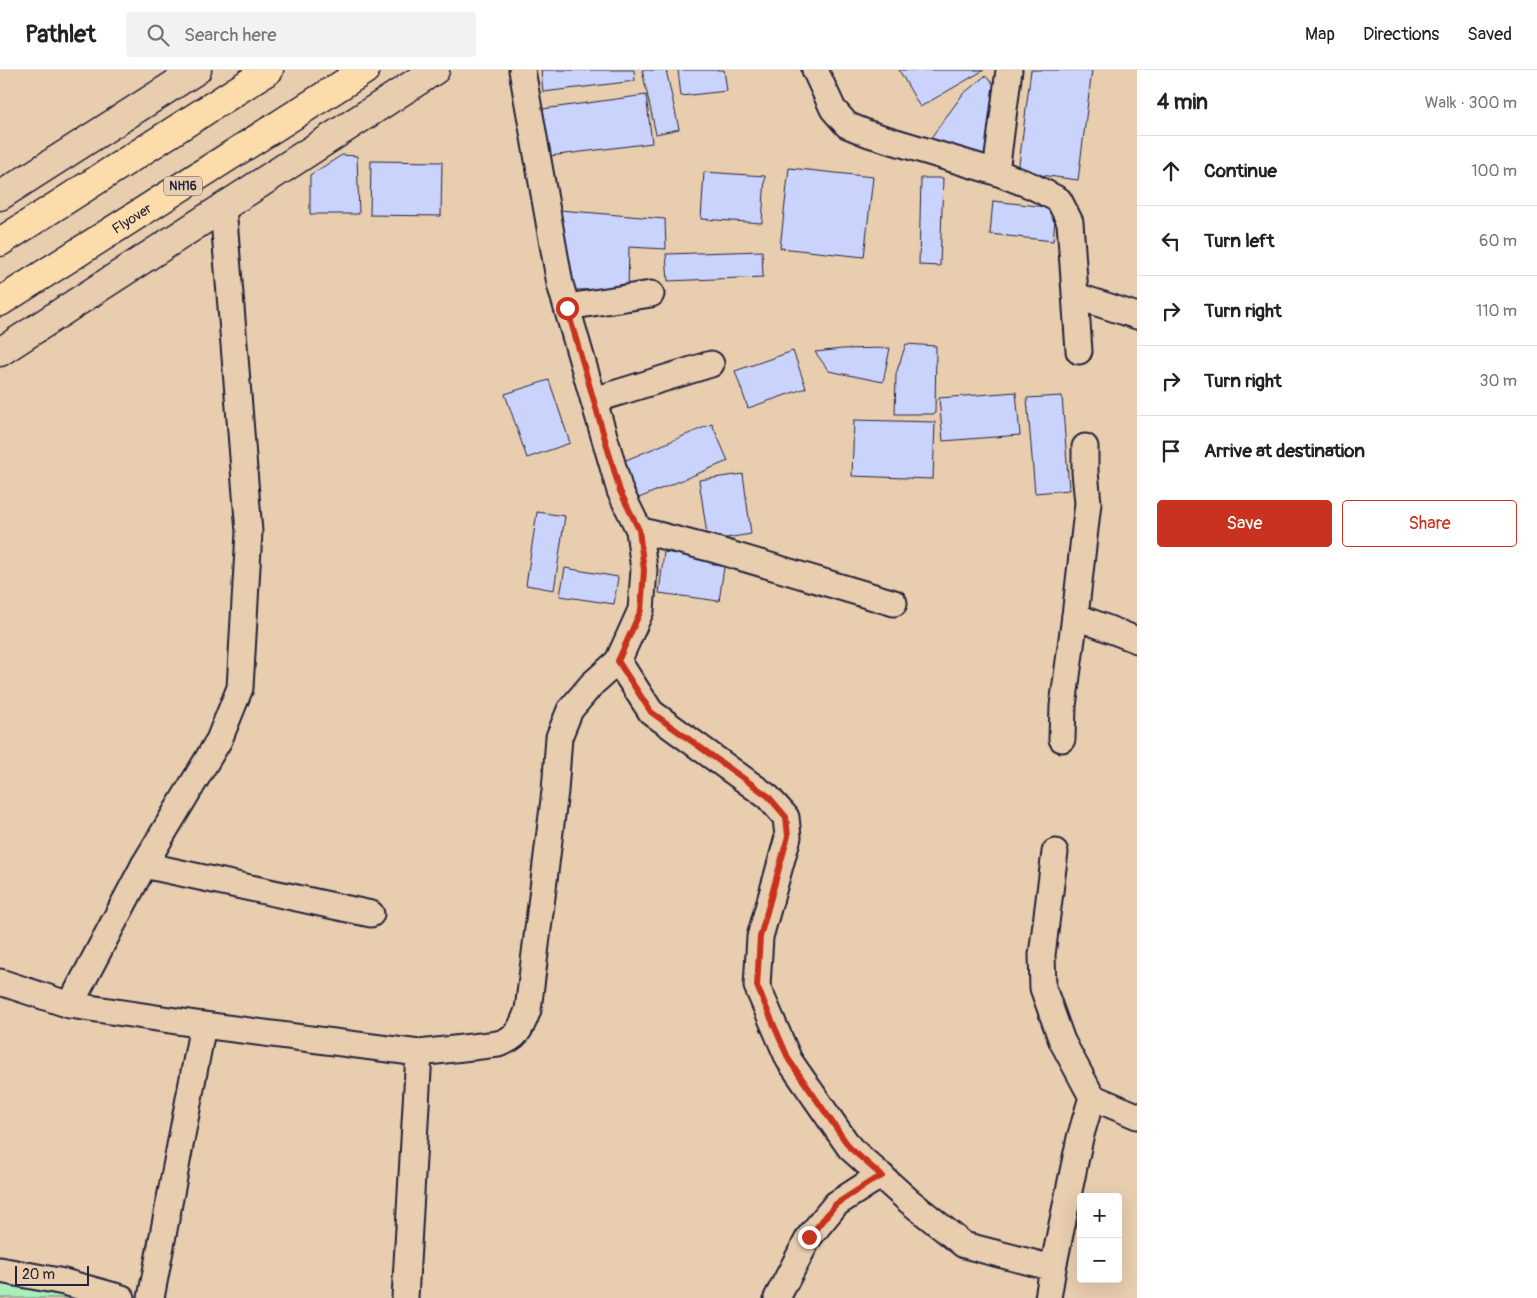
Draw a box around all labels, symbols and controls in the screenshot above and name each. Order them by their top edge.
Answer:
search box [126,12,476,57]
text: Pathlet [25,20,96,49]
icon: search [144,21,172,49]
text: Search here [184,23,277,47]
text: Map [1305,23,1335,46]
text: Directions [1363,23,1439,46]
text: Saved [1467,23,1512,46]
text: 4 min [1157,89,1208,116]
text: Walk · 300 m [1425,93,1517,113]
icon: ahead [1157,157,1185,185]
text: Continue [1204,159,1277,183]
text: 100 m [1471,161,1517,181]
road number: NH16 [164,176,202,195]
street label: Flyover [109,199,155,237]
icon: left [1157,227,1185,255]
text: Turn left [1204,229,1274,253]
text: 60 m [1479,231,1517,251]
route start [556,297,579,320]
icon: right [1157,297,1185,325]
text: Turn right [1204,299,1282,323]
text: 110 m [1476,301,1517,321]
icon: right [1157,367,1185,395]
text: Turn right [1204,369,1282,393]
text: 30 m [1479,371,1517,391]
icon: arrive [1157,437,1185,465]
text: Arrive at destination [1204,439,1365,463]
button: Save [1157,500,1332,547]
button: Share [1342,500,1517,547]
map controls [1077,1193,1122,1283]
button: + [1077,1193,1122,1238]
route end [798,1226,821,1249]
button: − [1077,1238,1122,1283]
scale bar [15,1263,89,1286]
text: 20 m [22,1266,55,1283]

